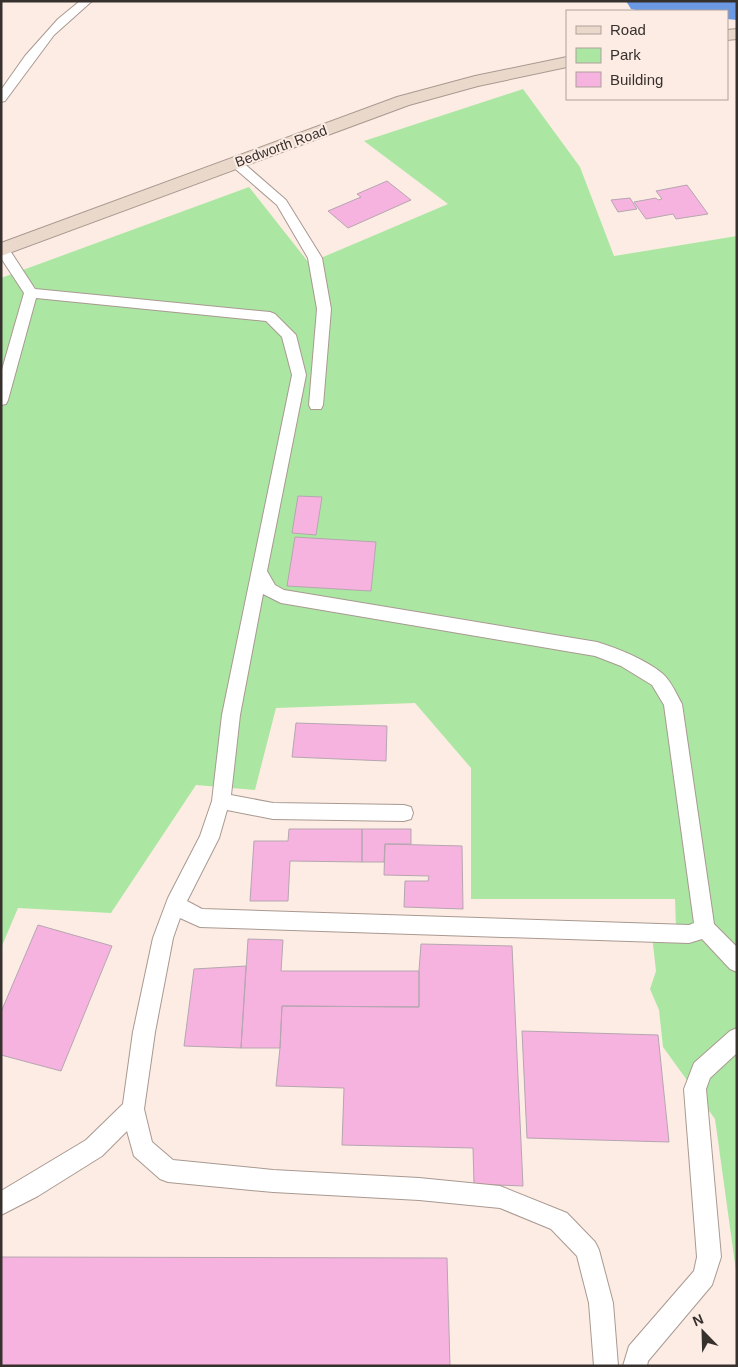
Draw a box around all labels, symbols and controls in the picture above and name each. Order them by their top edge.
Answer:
legend [566,10,728,100]
text: Road [610,21,646,38]
text: Park [610,46,641,63]
text: Building [610,71,663,88]
street label: Bedworth Road [233,122,329,170]
north arrow [678,1307,728,1357]
text: N [690,1311,706,1329]

